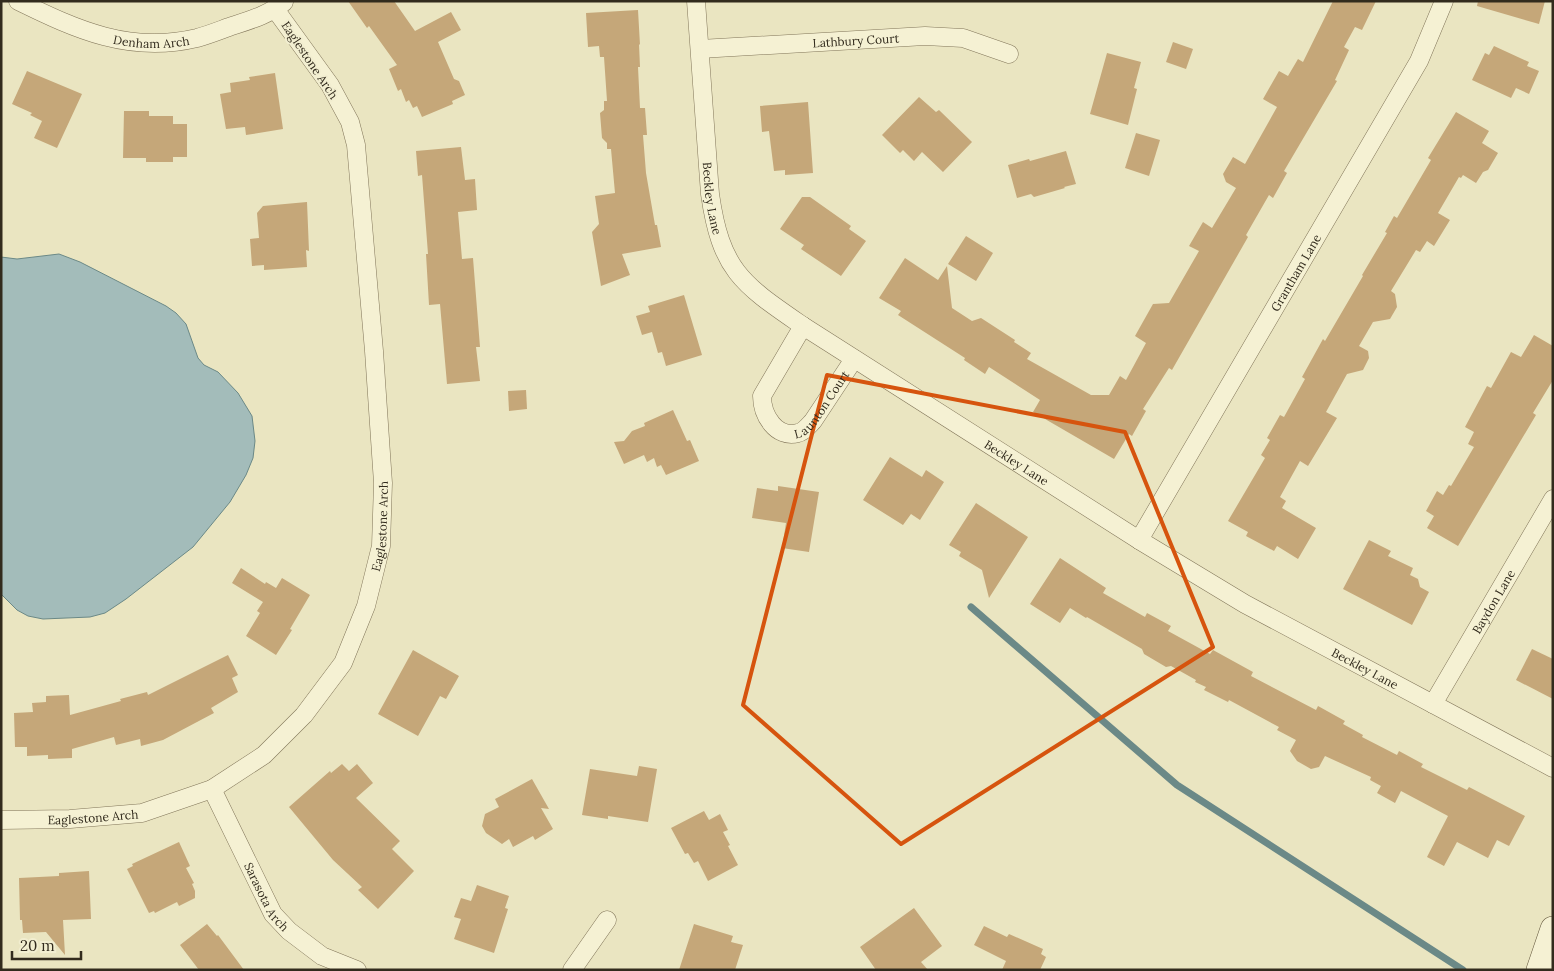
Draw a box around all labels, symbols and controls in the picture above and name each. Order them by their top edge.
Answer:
street label: Eaglestone Arch [278,18,342,102]
street label: Lathbury Court [812,30,900,50]
street label: Denham Arch [112,31,191,51]
street label: Beckley Lane [700,161,726,237]
street label: Grantham Lane [1267,231,1324,314]
street label: Launton Court [792,367,852,441]
street label: Beckley Lane [982,436,1052,488]
street label: Eaglestone Arch [367,481,391,573]
street label: Baydon Lane [1469,566,1518,636]
street label: Beckley Lane [1329,644,1401,692]
street label: Eaglestone Arch [47,806,139,827]
street label: Sarasota Arch [241,860,293,934]
scale bar [12,928,81,960]
text: 20 m [20,936,55,955]

